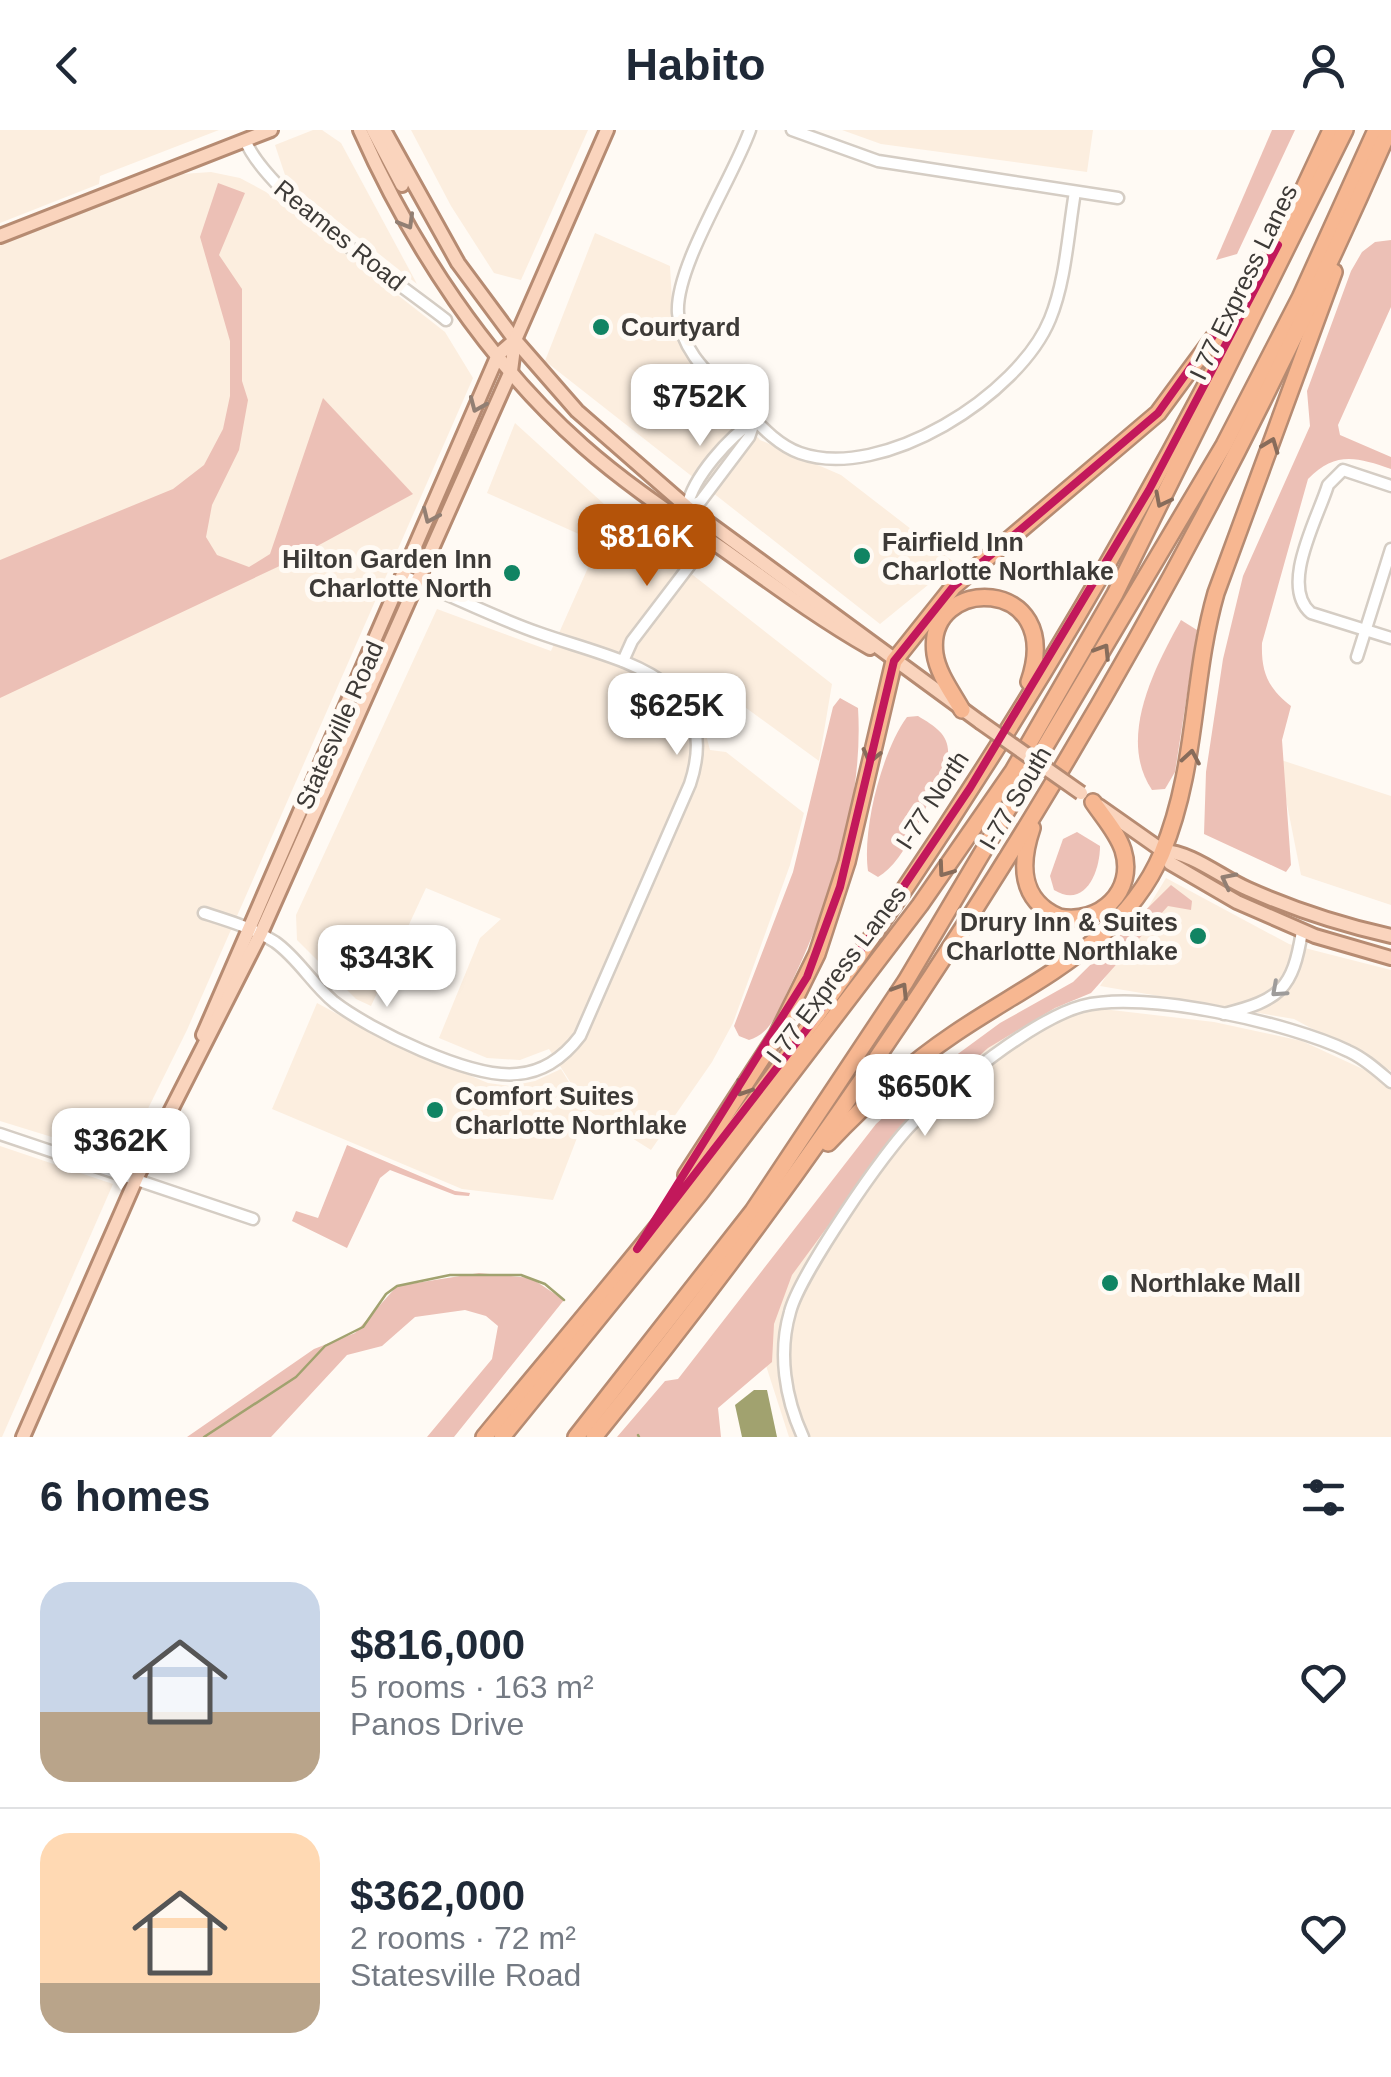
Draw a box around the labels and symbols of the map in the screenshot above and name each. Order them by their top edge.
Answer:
street label: Reames Road [269,174,411,296]
street label: I 77 Express Lanes [1184,180,1302,384]
one-way arrow [394,211,414,229]
place label: Courtyard [621,313,740,341]
marker: Courtyard [590,316,612,338]
pin: $752K [630,364,770,449]
one-way arrow [469,395,489,413]
one-way arrow [1259,437,1280,454]
one-way arrow [1155,490,1175,508]
pin: $816K [577,504,717,589]
one-way arrow [422,506,442,524]
place label: Fairfield Inn Charlotte Northlake [882,528,1114,585]
place label: Hilton Garden Inn Charlotte North [282,545,492,602]
marker: Fairfield Inn Charlotte Northlake [851,545,873,567]
marker: Hilton Garden Inn Charlotte North [501,562,523,584]
street label: Statesville Road [289,637,389,813]
one-way arrow [1091,644,1110,662]
pin: $625K [607,673,747,758]
street label: I-77 South [973,741,1057,855]
street label: I-77 North [890,746,974,854]
one-way arrow [862,747,883,764]
one-way arrow [1180,749,1201,766]
one-way arrow [939,859,957,878]
one-way arrow [1221,872,1239,892]
street label: I 77 Express Lanes [760,880,912,1068]
place label: Drury Inn & Suites Charlotte Northlake [946,908,1178,965]
pin: $343K [317,925,457,1010]
marker: Drury Inn & Suites Charlotte Northlake [1187,925,1209,947]
one-way arrow [1271,978,1290,996]
one-way arrow [888,983,907,1001]
pin: $650K [855,1054,995,1139]
one-way arrow [736,1079,755,1097]
place label: Comfort Suites Charlotte Northlake [455,1082,687,1139]
marker: Comfort Suites Charlotte Northlake [424,1099,446,1121]
pin: $362K [51,1108,191,1193]
place label: Northlake Mall [1130,1269,1301,1297]
marker: Northlake Mall [1099,1272,1121,1294]

